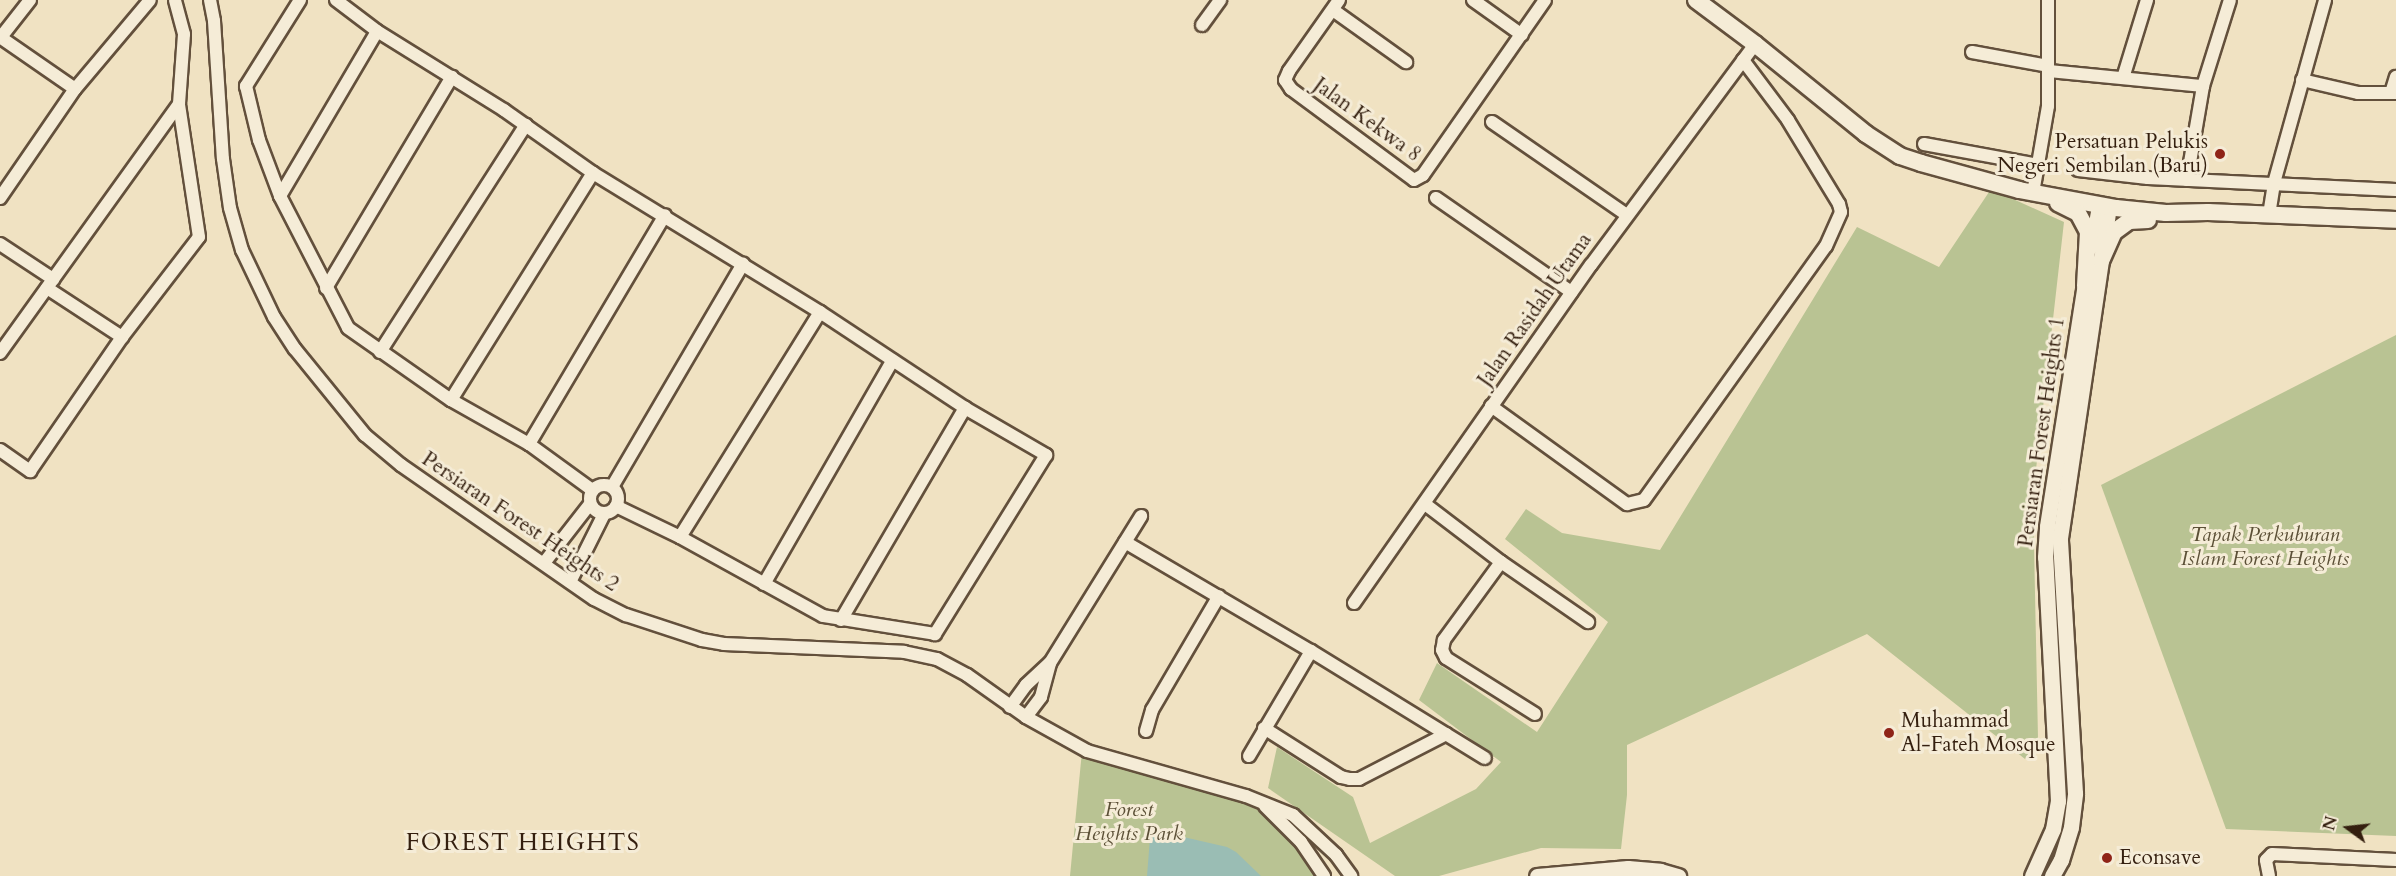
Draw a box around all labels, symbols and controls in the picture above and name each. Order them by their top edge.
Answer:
street label: Jalan Kekwa 8 [1308,73,1426,167]
place label: Persatuan Pelukis Negeri Sembilan (Baru) [1997,129,2208,179]
marker: Persatuan Pelukis Negeri Sembilan (Baru) [2213,147,2227,161]
street label: Jalan Rasidah Utama [1473,228,1597,392]
street label: Persiaran Forest Heights 1 [2013,315,2071,549]
street label: Persiaran Forest Heights 2 [417,447,623,597]
park label: Tapak Perkuburan Islam Forest Heights [2181,522,2349,572]
place label: Muhammad Al-Fateh Mosque [1901,708,2055,758]
marker: Muhammad Al-Fateh Mosque [1882,726,1896,740]
park label: Forest Heights Park [1075,797,1183,847]
north arrow [2318,798,2378,858]
text: N [2318,814,2343,833]
district label: FOREST HEIGHTS [406,829,640,857]
place label: Econsave [2119,845,2201,871]
marker: Econsave [2100,851,2114,865]

